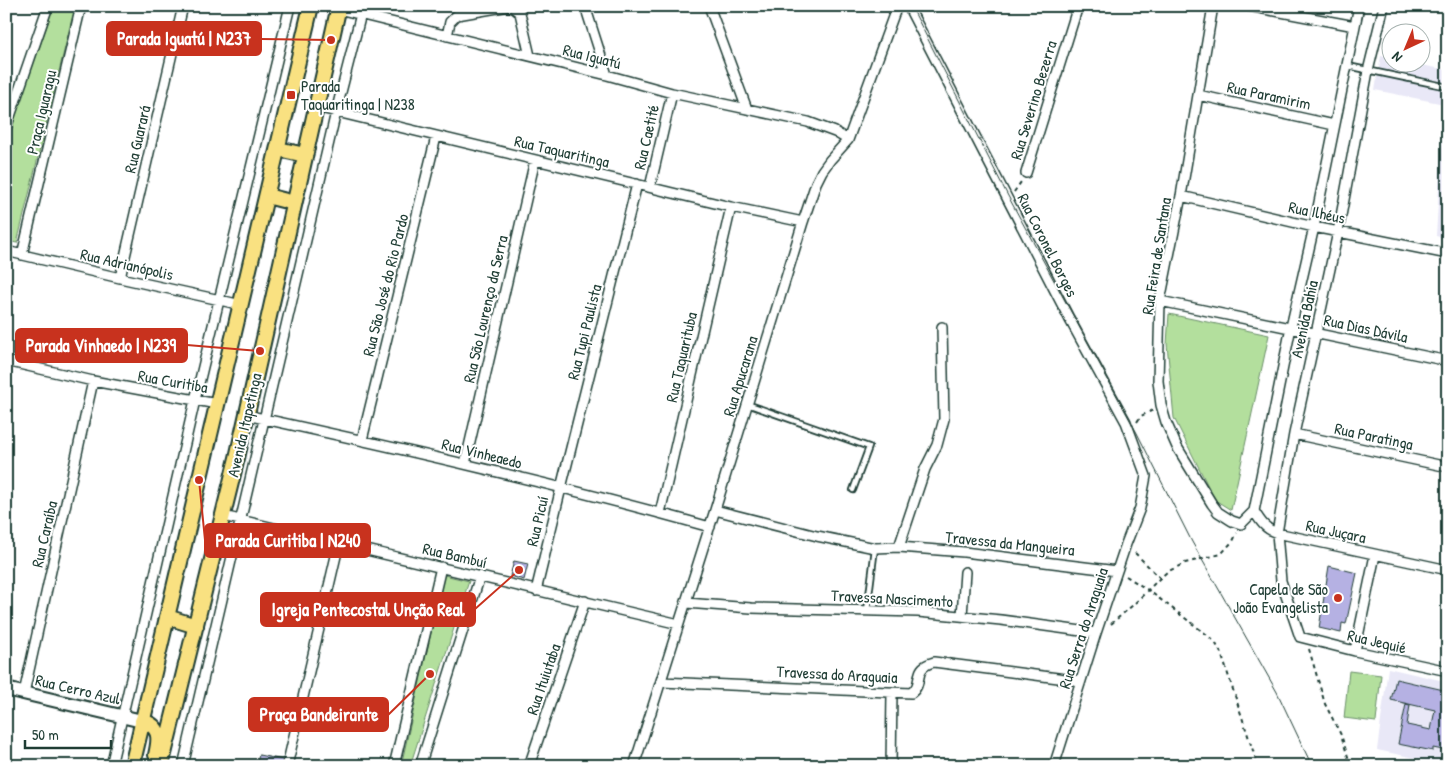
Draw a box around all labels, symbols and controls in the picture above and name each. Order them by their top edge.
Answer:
callout: Parada Iguatú | N237 [107,22,261,55]
north arrow [1382,22,1432,72]
text: Parada Iguatú | N237 [117,26,251,52]
street label: Rua Iguatú [561,38,624,74]
street label: Rua Severino Bezerra [1004,38,1062,162]
text: N [1387,48,1406,67]
street label: Praça Iguaragu [21,67,62,156]
place label: Parada Taquaritinga | N238 [301,75,415,115]
street label: Rua Paramirim [1225,75,1313,115]
marker: Parada Taquaritinga | N238 [285,89,297,101]
street label: Rua Caetité [628,102,664,172]
street label: Rua Guarará [119,103,155,175]
street label: Rua Taquaritinga [512,129,612,173]
street label: Rua Coronel Borges [1012,190,1084,300]
street label: Rua Ilhéus [1287,195,1347,229]
street label: Rua Feira de Santana [1136,196,1176,316]
street label: Rua São José do Rio Pardo [357,211,413,359]
street label: Rua São Lourenço da Serra [457,233,513,385]
street label: Rua Adrianópolis [78,243,176,285]
street label: Avenida Bahia [1285,278,1323,360]
street label: Rua Tupi Paulista [562,282,606,382]
street label: Rua Dias Dávila [1322,308,1410,348]
street label: Rua Taquarituba [660,310,702,404]
callout: Parada Vinhaedo | N239 [16,329,187,362]
text: Parada Vinhaedo | N239 [26,333,177,358]
street label: Rua Apucarana [717,333,763,419]
street label: Rua Curitiba [136,364,210,398]
street label: Avenida Itapetinga [221,371,267,479]
street label: Rua Paratinga [1333,417,1415,455]
street label: Rua Vinheaedo [440,432,525,474]
street label: Rua Picuí [521,494,553,548]
street label: Rua Caraíba [26,499,62,569]
street label: Rua Juçara [1304,514,1368,548]
callout: Parada Curitiba | N240 [205,524,370,557]
street label: Travessa da Mangueira [944,525,1076,561]
text: Parada Curitiba | N240 [216,528,360,553]
street label: Rua Bambuí [421,537,489,573]
street label: Rua Serra do Araguaia [1053,565,1113,691]
place label: Capela de São João Evangelista [1233,578,1329,618]
street label: Travessa Nascimento [830,584,954,612]
marker: Capela de São João Evangelista [1332,592,1344,604]
callout: Igreja Pentecostal Unção Real [261,593,475,626]
text: Igreja Pentecostal Unção Real [271,597,466,623]
street label: Rua Jequié [1345,624,1409,659]
street label: Rua Ituiutaba [521,640,565,718]
street label: Travessa do Araguaia [776,660,898,688]
street label: Rua Cerro Azul [33,669,123,710]
callout: Praça Bandeirante [249,698,388,731]
text: Praça Bandeirante [260,702,379,727]
scale bar [25,717,111,749]
text: 50 m [32,724,59,745]

